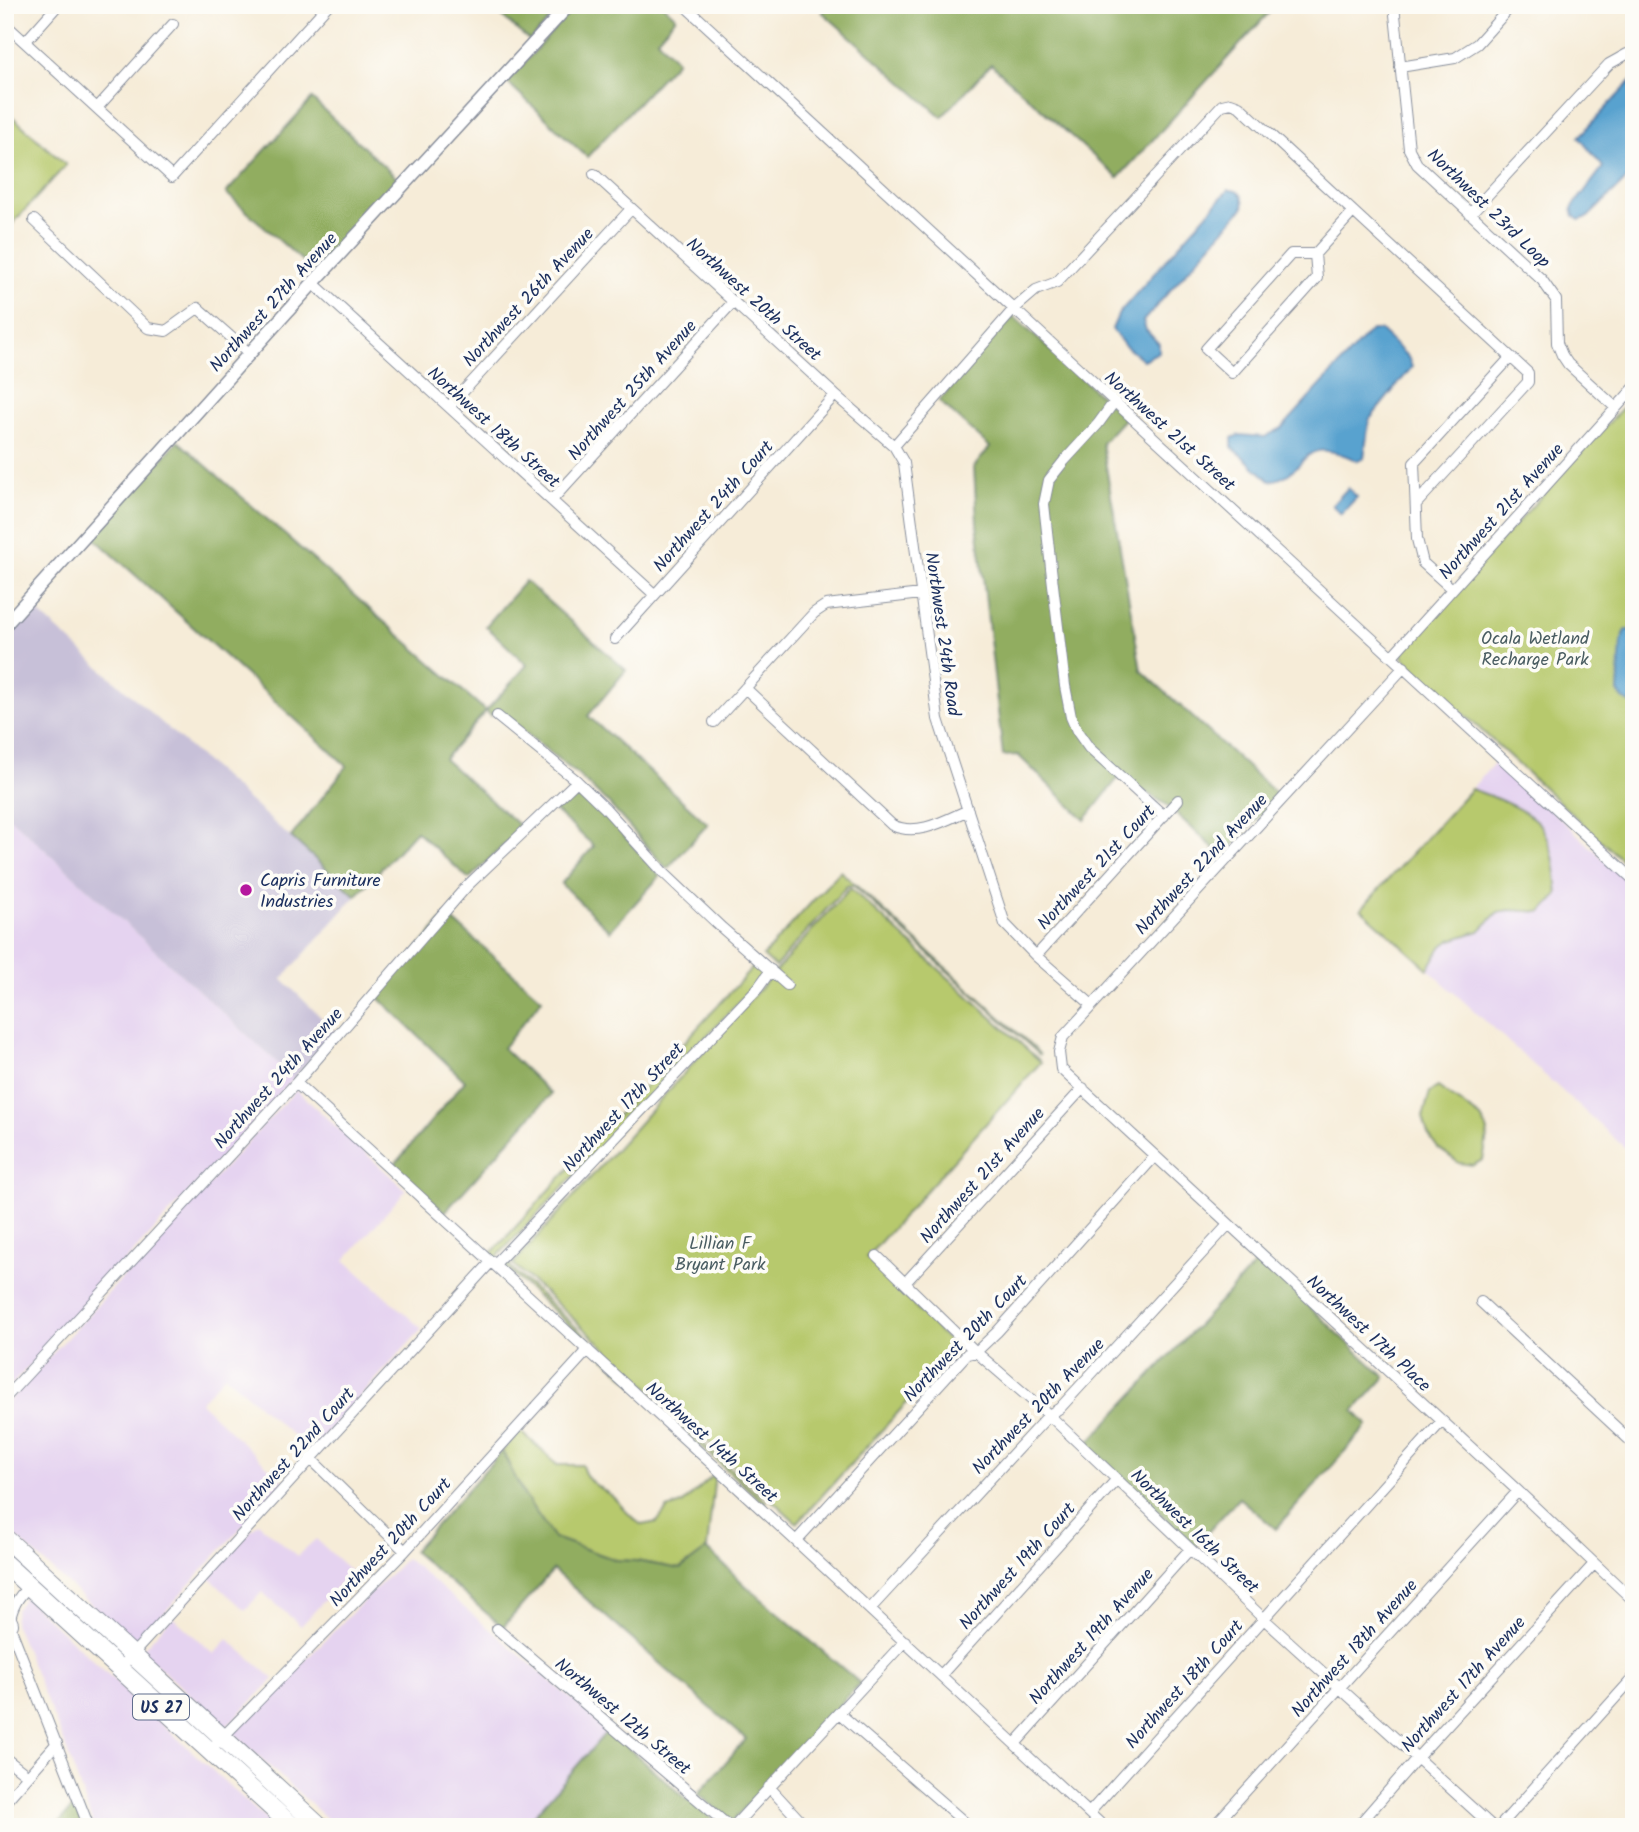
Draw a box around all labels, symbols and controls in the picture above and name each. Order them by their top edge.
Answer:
street label: Northwest 23rd Loop [1419,142,1557,276]
street label: Northwest 26th Avenue [456,221,602,375]
street label: Northwest 27th Avenue [203,226,345,380]
street label: Northwest 20th Street [679,231,828,370]
street label: Northwest 25th Avenue [561,314,705,468]
street label: Northwest 18th Street [420,360,567,497]
street label: Northwest 21st Street [1097,365,1242,500]
street label: Northwest 24th Court [647,433,782,580]
street label: Northwest 21st Avenue [1432,437,1572,587]
street label: Northwest 24th Road [916,550,968,719]
park label: Ocala Wetland Recharge Park [1481,625,1590,675]
street label: Northwest 22nd Avenue [1129,788,1276,942]
street label: Northwest 21st Court [1031,798,1164,938]
place label: Capris Furniture Industries [260,867,381,917]
marker: Capris Furniture Industries [238,882,254,898]
street label: Northwest 24th Avenue [207,1002,351,1156]
street label: Northwest 17th Street [556,1036,693,1179]
street label: Northwest 21st Avenue [913,1101,1053,1251]
park label: Lillian F Bryant Park [675,1230,766,1280]
street label: Northwest 20th Court [897,1268,1036,1410]
street label: Northwest 17th Place [1299,1268,1437,1400]
street label: Northwest 20th Avenue [966,1332,1112,1482]
street label: Northwest 14th Street [638,1375,785,1511]
street label: Northwest 22nd Court [226,1381,363,1529]
street label: Northwest 16th Street [1123,1463,1266,1602]
street label: Northwest 20th Court [323,1471,460,1615]
street label: Northwest 19th Court [953,1496,1084,1638]
street label: Northwest 19th Avenue [1022,1562,1162,1712]
street label: Northwest 18th Avenue [1285,1573,1426,1725]
street label: Northwest 17th Avenue [1395,1610,1534,1760]
street label: Northwest 18th Court [1119,1613,1252,1756]
street label: Northwest 12th Street [547,1651,697,1784]
road number: US 27 [133,1694,189,1720]

